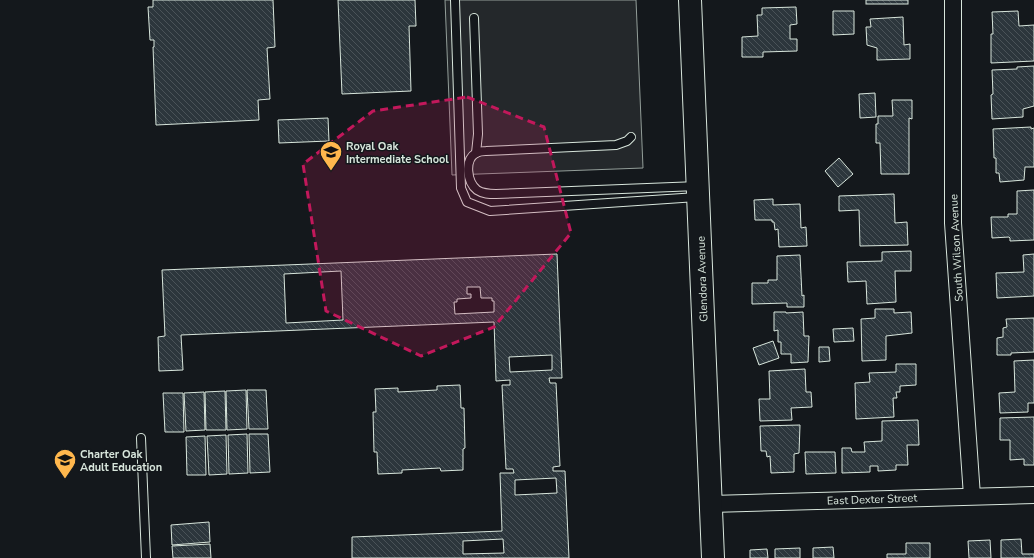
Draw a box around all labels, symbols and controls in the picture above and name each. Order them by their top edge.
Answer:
school or university icon: Royal Oak Intermediate School [318,139,344,172]
place label: Royal Oak Intermediate School [346,139,449,167]
street label: South Wilson Avenue [946,194,967,302]
street label: Glendora Avenue [694,236,711,322]
school or university icon: Charter Oak Adult Education [52,447,78,480]
place label: Charter Oak Adult Education [80,447,162,475]
street label: East Dexter Street [827,490,918,509]

